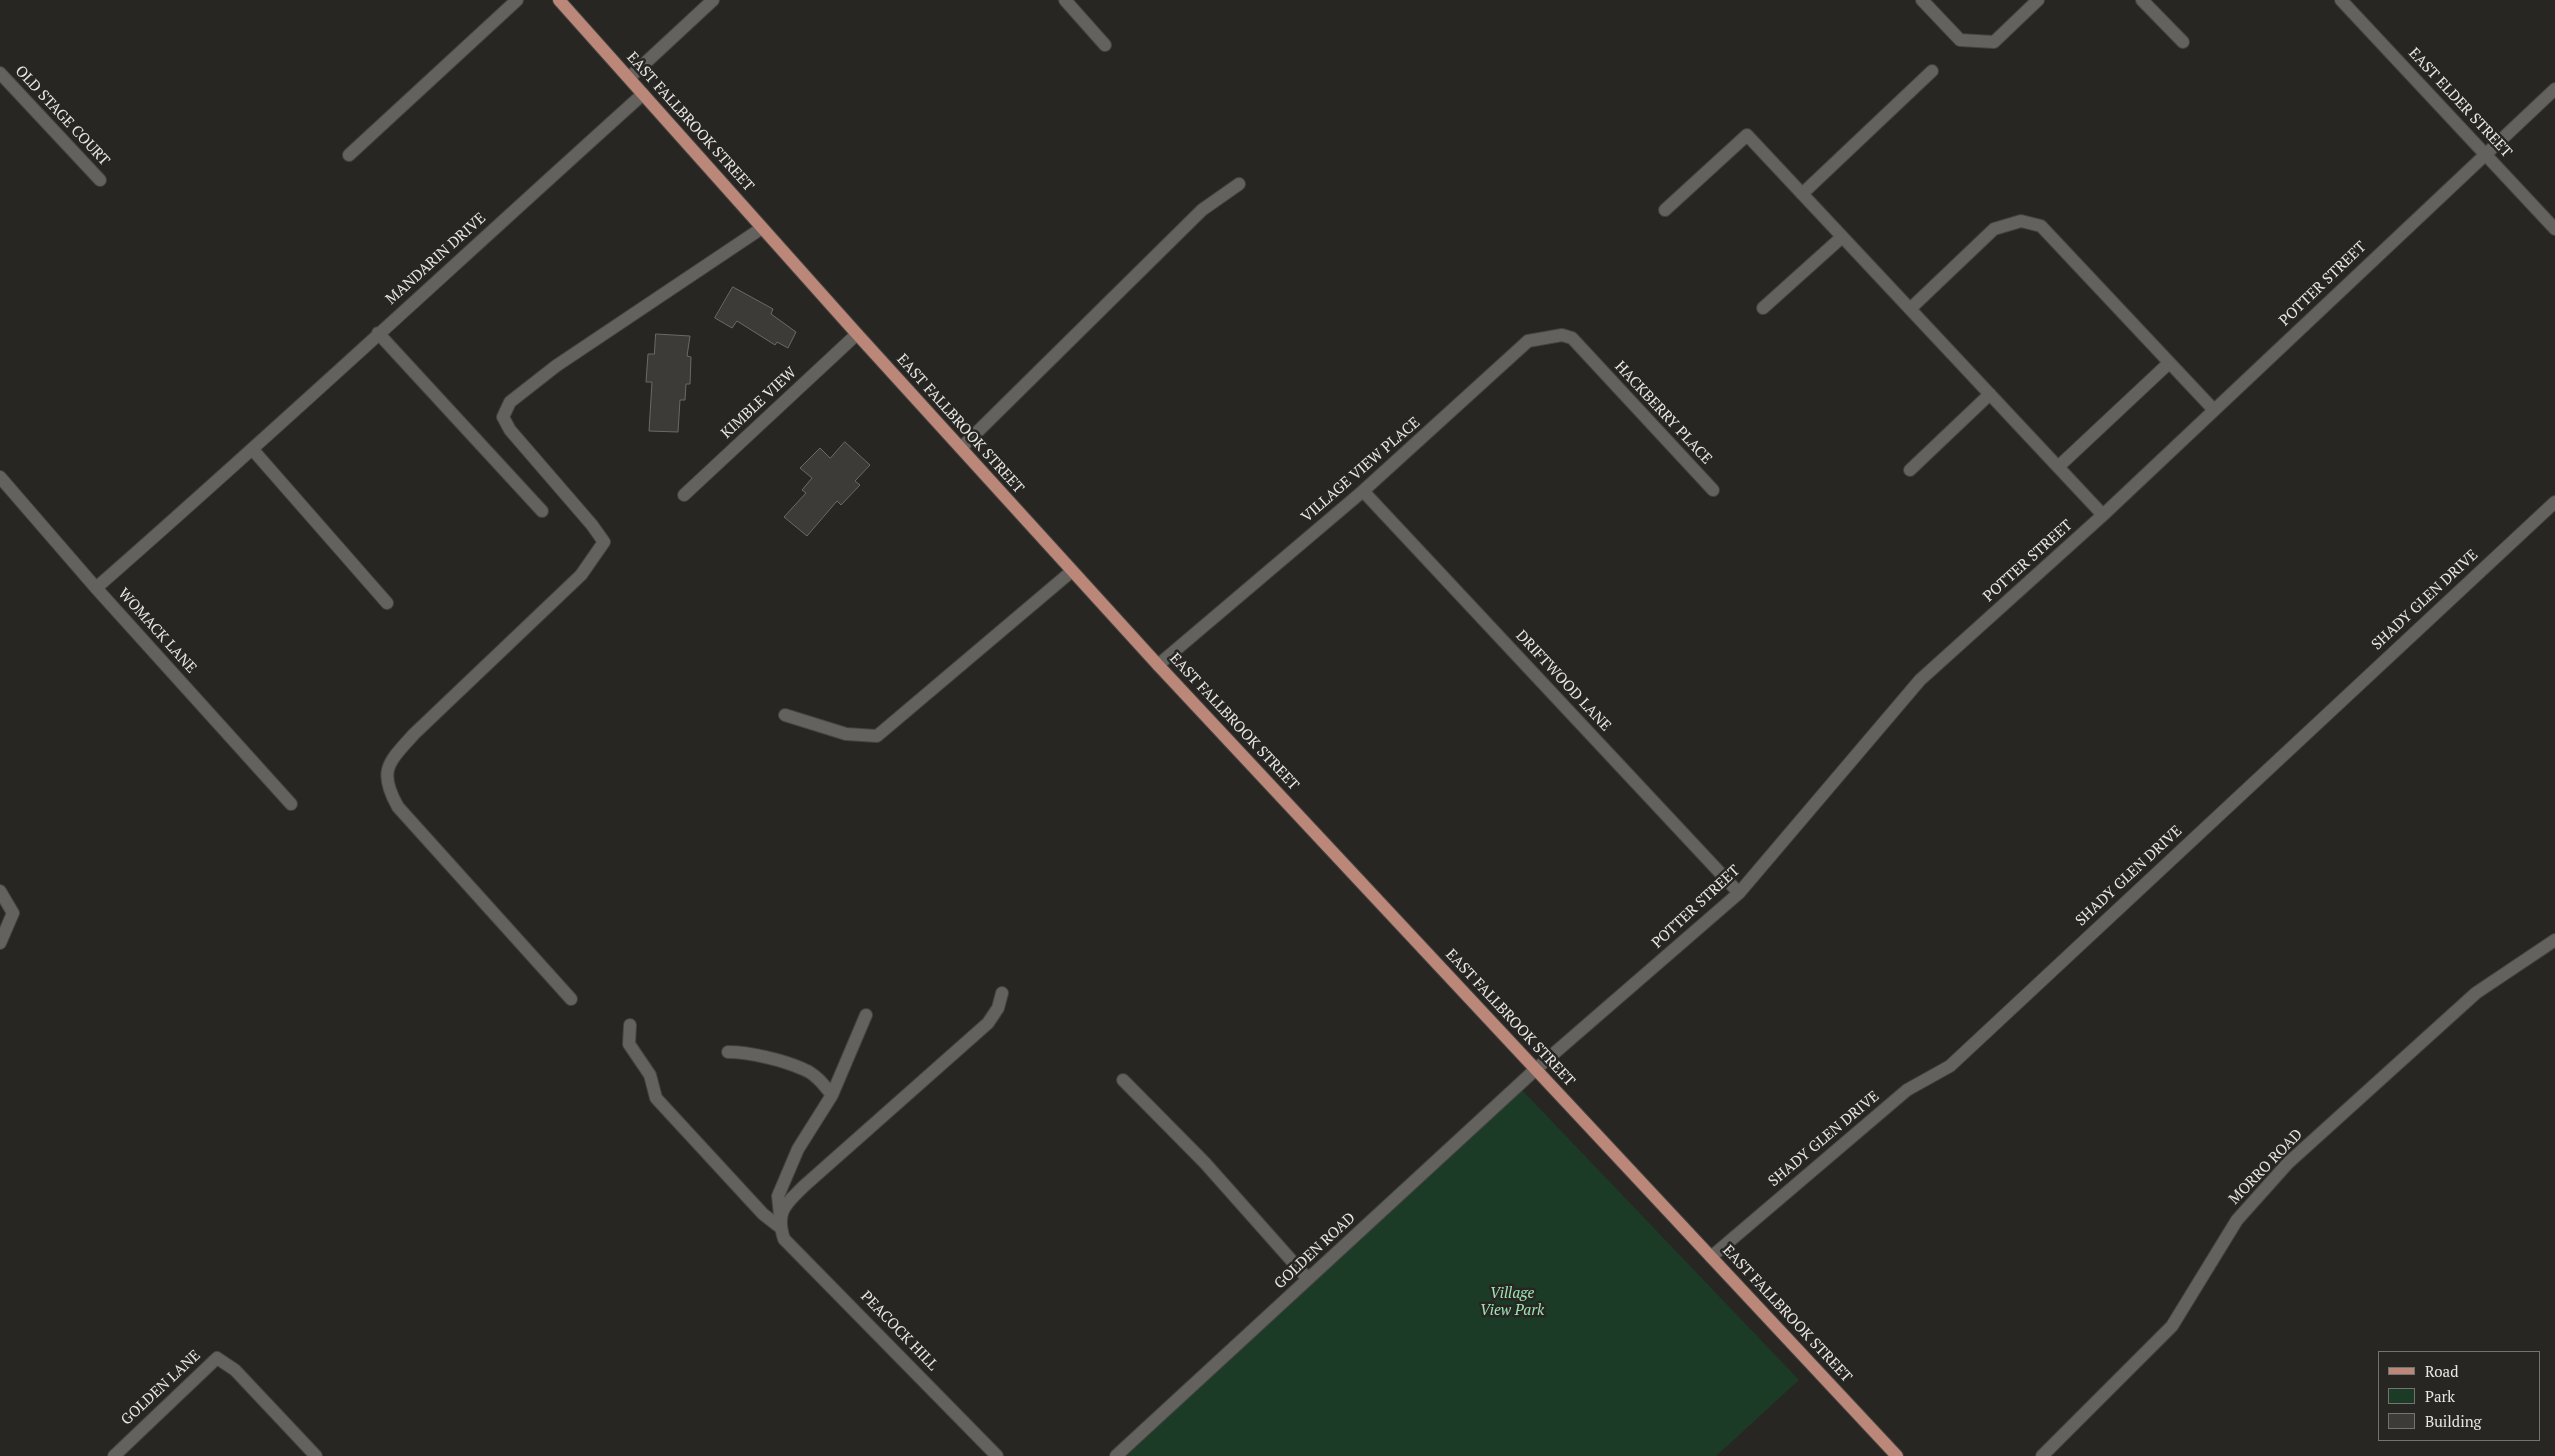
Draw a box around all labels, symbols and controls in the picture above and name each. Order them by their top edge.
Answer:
street label: EAST ELDER STREET [2405,45,2515,161]
street label: EAST FALLBROOK STREET [623,49,757,195]
street label: OLD STAGE COURT [11,62,113,170]
street label: MANDARIN DRIVE [382,209,490,309]
street label: POTTER STREET [2276,238,2370,330]
street label: EAST FALLBROOK STREET [893,351,1027,497]
street label: HACKBERRY PLACE [1611,358,1715,468]
street label: KIMBLE VIEW [718,364,800,442]
street label: VILLAGE VIEW PLACE [1298,414,1424,526]
street label: POTTER STREET [1980,516,2076,606]
street label: SHADY GLEN DRIVE [2368,546,2482,654]
street label: WOMACK LANE [114,585,200,677]
street label: DRIFTWOOD LANE [1512,627,1614,735]
street label: EAST FALLBROOK STREET [1166,650,1302,794]
street label: SHADY GLEN DRIVE [2072,822,2186,930]
street label: POTTER STREET [1648,862,1744,952]
street label: EAST FALLBROOK STREET [1442,946,1578,1090]
street label: SHADY GLEN DRIVE [1765,1087,1883,1191]
street label: MORRO ROAD [2226,1126,2306,1208]
street label: GOLDEN ROAD [1271,1209,1359,1293]
street label: EAST FALLBROOK STREET [1719,1242,1855,1386]
park label: Village View Park [1480,1285,1544,1320]
street label: PEACOCK HILL [857,1288,941,1374]
street label: GOLDEN LANE [118,1347,204,1429]
legend [2378,1351,2540,1441]
text: Road [2425,1361,2458,1381]
text: Park [2425,1386,2455,1406]
text: Building [2425,1411,2482,1431]

